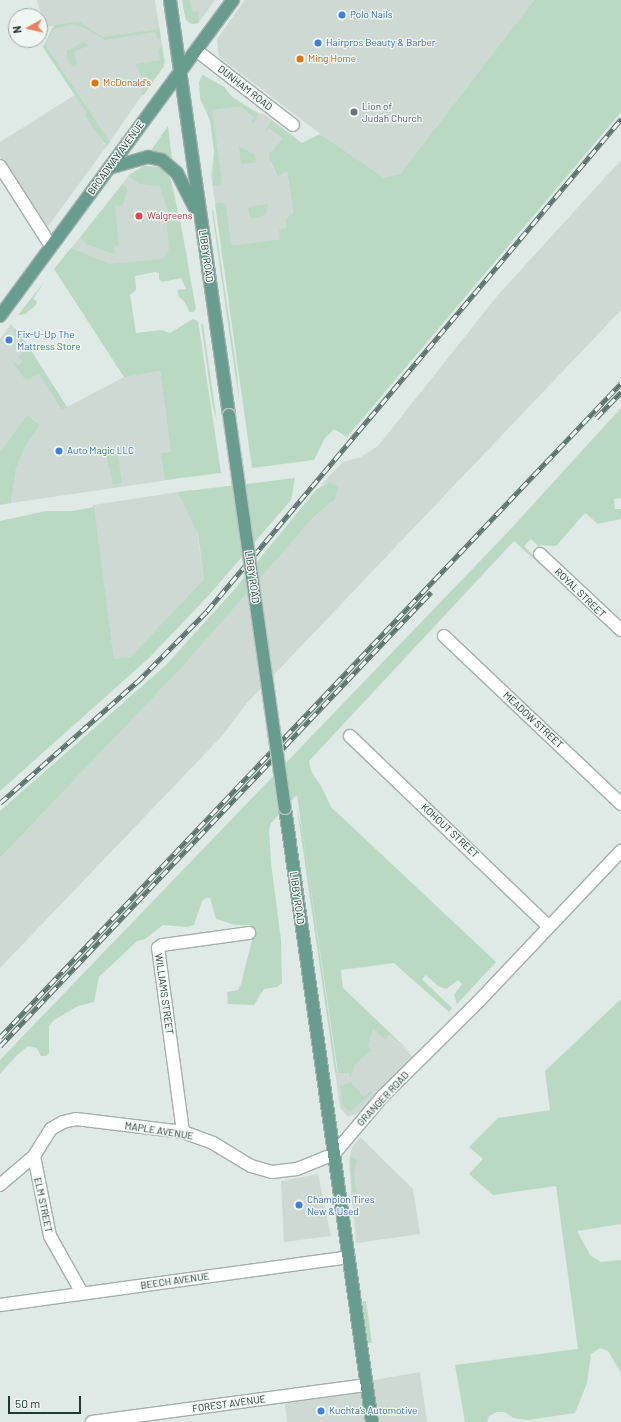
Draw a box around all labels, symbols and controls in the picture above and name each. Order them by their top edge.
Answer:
north arrow [8,8,48,48]
place label: Polo Nails [350,9,392,21]
marker: Polo Nails [337,10,347,20]
text: N [10,25,24,34]
place label: Hairpros Beauty & Barber [326,37,435,49]
marker: Hairpros Beauty & Barber [313,38,323,48]
place label: Ming Home [308,53,356,65]
marker: Ming Home [295,54,305,64]
street label: DUNHAM ROAD [215,63,275,113]
place label: McDonald's [103,77,151,89]
marker: McDonald's [90,78,100,88]
place label: Lion of Judah Church [362,100,422,124]
marker: Lion of Judah Church [349,107,359,117]
street label: BROADWAY AVENUE [85,119,147,197]
place label: Walgreens [147,210,193,222]
marker: Walgreens [134,211,144,221]
street label: LIBBY ROAD [196,229,216,283]
place label: Fix-U-Up The Mattress Store [17,328,80,352]
marker: Fix-U-Up The Mattress Store [4,335,14,345]
place label: Auto Magic LLC [67,445,134,457]
marker: Auto Magic LLC [54,446,64,456]
street label: LIBBY ROAD [242,550,262,604]
street label: ROYAL STREET [552,566,608,620]
street label: MEADOW STREET [501,689,565,751]
street label: KOHOUT STREET [419,801,481,861]
street label: LIBBY ROAD [287,871,307,925]
street label: WILLIAMS STREET [152,953,176,1035]
street label: GRANGER ROAD [355,1069,411,1129]
street label: MAPLE AVENUE [124,1120,194,1142]
street label: ELM STREET [31,1176,55,1234]
place label: Champion Tires New & Used [307,1193,374,1216]
marker: Champion Tires New & Used [294,1200,304,1210]
street label: BEECH AVENUE [140,1270,210,1292]
scale bar [10,1388,83,1414]
street label: FOREST AVENUE [192,1393,266,1415]
text: 50 m [15,1396,40,1410]
place label: Kuchta’s Automotive [329,1405,417,1417]
marker: Kuchta’s Automotive [316,1406,326,1416]

